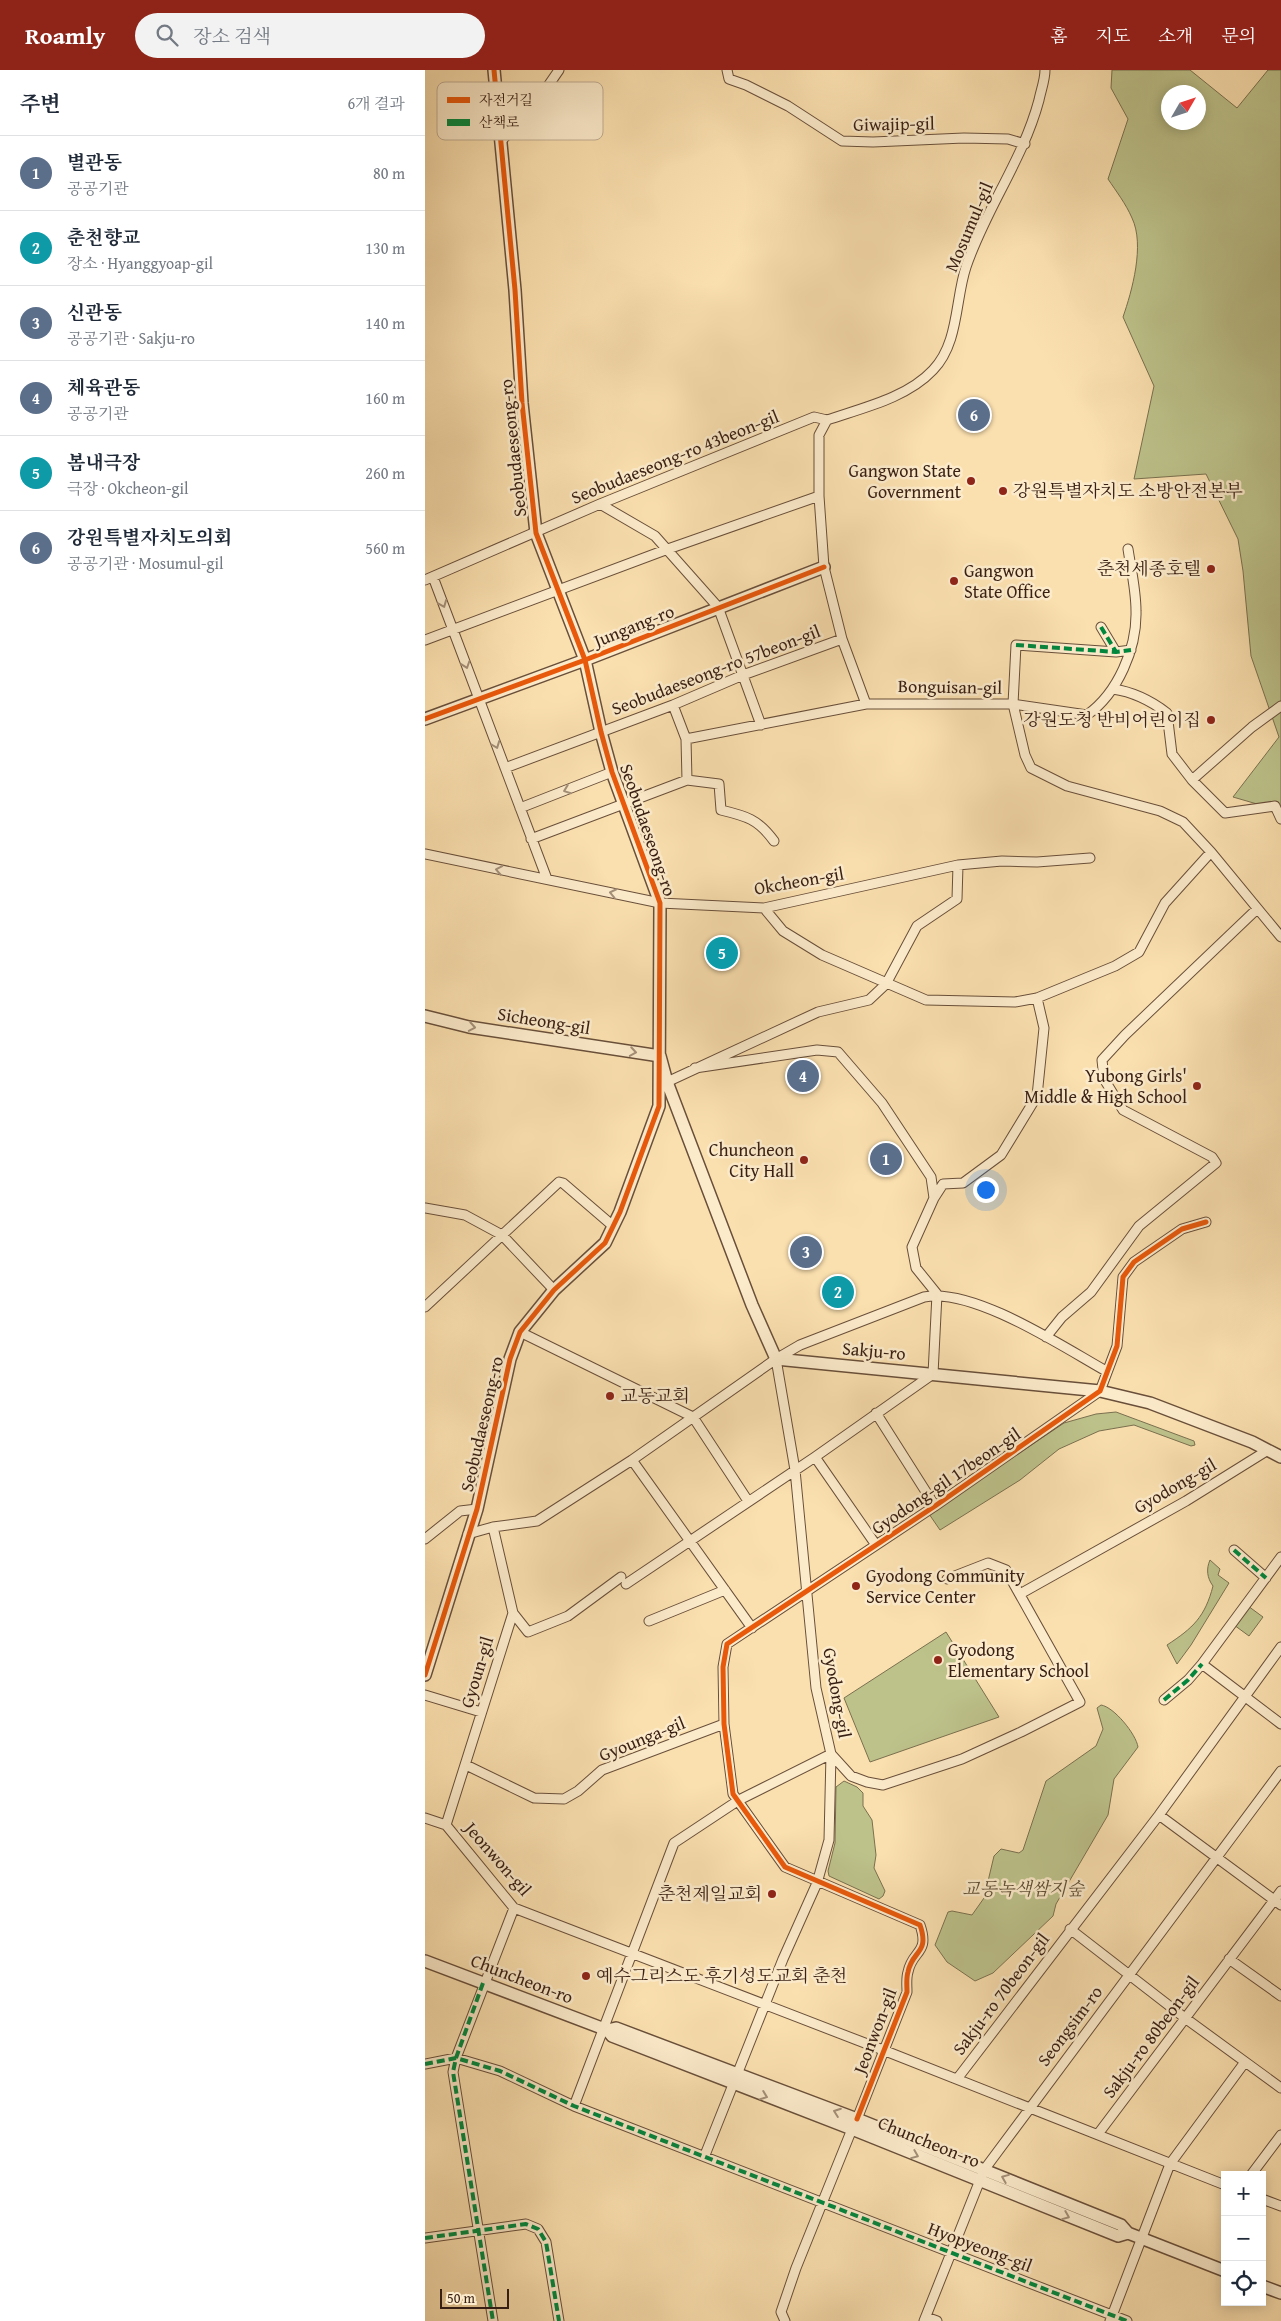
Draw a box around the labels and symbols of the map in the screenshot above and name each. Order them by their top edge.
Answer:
legend [437,82,603,140]
north arrow [1161,85,1206,130]
text: 자전거길 [479,90,533,110]
street label: Giwajip-gil [853,109,935,138]
text: 산책로 [479,112,520,132]
street label: Mosumul-gil [937,178,1000,276]
street label: Seobudaeseong-ro [492,378,533,518]
pin: 6 [958,396,990,434]
street label: Seobudaeseong-ro 43beon-gil [567,402,783,511]
place label: Gangwon State Government [849,457,962,505]
marker: Gangwon State Government [965,475,977,487]
place label: 강원특별자치도 소방안전본부 [1013,477,1243,504]
marker: 강원특별자치도 소방안전본부 [997,485,1009,497]
place label: 춘천세종호텔 [1097,555,1201,582]
place label: Gangwon State Office [964,557,1050,605]
marker: 춘천세종호텔 [1205,563,1217,575]
marker: Gangwon State Office [948,575,960,587]
street label: Jungang-ro [588,597,678,655]
one-way arrow [438,599,448,607]
street label: Seobudaeseong-ro 57beon-gil [607,617,824,722]
one-way arrow [460,660,470,668]
street label: Bonguisan-gil [898,672,1002,701]
place label: 강원도청 반비어린이집 [1023,706,1201,733]
marker: 강원도청 반비어린이집 [1205,714,1217,726]
one-way arrow [490,740,500,749]
street label: Seobudaeseong-ro [613,760,684,900]
one-way arrow [563,784,572,794]
street label: Okcheon-gil [752,859,846,902]
one-way arrow [494,865,503,875]
one-way arrow [608,888,617,899]
pin: 5 [706,934,738,972]
street label: Sicheong-gil [496,1000,592,1041]
one-way arrow [468,1022,477,1032]
one-way arrow [629,1046,637,1056]
pin: 4 [787,1057,819,1095]
place label: Yubong Girls' Middle & High School [1024,1062,1187,1110]
marker: Yubong Girls' Middle & High School [1191,1080,1203,1092]
place label: Chuncheon City Hall [709,1136,794,1184]
pin: 1 [870,1140,902,1178]
marker: Chuncheon City Hall [798,1154,810,1166]
your location [973,1177,999,1203]
pin: 3 [790,1233,822,1271]
pin: 2 [822,1273,854,1311]
street label: Sakju-ro [841,1334,907,1367]
street label: Seobudaeseong-ro [453,1353,510,1494]
place label: 교동교회 [620,1382,690,1409]
marker: 교동교회 [604,1390,616,1402]
street label: Gyodong-gil 17beon-gil [866,1420,1026,1541]
street label: Gyodong-gil [1128,1451,1221,1520]
place label: Gyodong Community Service Center [866,1562,1025,1610]
marker: Gyodong Community Service Center [850,1580,862,1592]
street label: Gyoun-gil [453,1633,500,1711]
place label: Gyodong Elementary School [948,1636,1089,1684]
street label: Gyodong-gil [816,1646,859,1740]
marker: Gyodong Elementary School [932,1654,944,1666]
street label: Gyounga-gil [595,1709,689,1768]
street label: Jeonwon-gil [457,1814,538,1902]
park label: 교동녹색쌈지숲 [962,1875,1085,1902]
place label: 춘천제일교회 [658,1880,762,1907]
marker: 춘천제일교회 [766,1888,778,1900]
street label: Sakju-ro 70beon-gil [946,1927,1056,2061]
street label: Chuncheon-ro [467,1947,577,2010]
place label: 예수그리스도 후기성도교회 춘천 [596,1962,847,1989]
marker: 예수그리스도 후기성도교회 춘천 [580,1970,592,1982]
street label: Sakju-ro 80beon-gil [1096,1970,1206,2104]
street label: Seongsim-ro [1030,1980,1109,2072]
street label: Jeonwon-gil [845,1984,903,2080]
one-way arrow [759,2089,768,2100]
one-way arrow [834,2108,842,2118]
street label: Chuncheon-ro [874,2109,984,2174]
one-way arrow [910,2149,919,2160]
one-way arrow [1001,2174,1010,2184]
one-way arrow [1061,2210,1070,2220]
street label: Hyopyeong-gil [924,2214,1036,2279]
scale bar [440,2286,509,2309]

